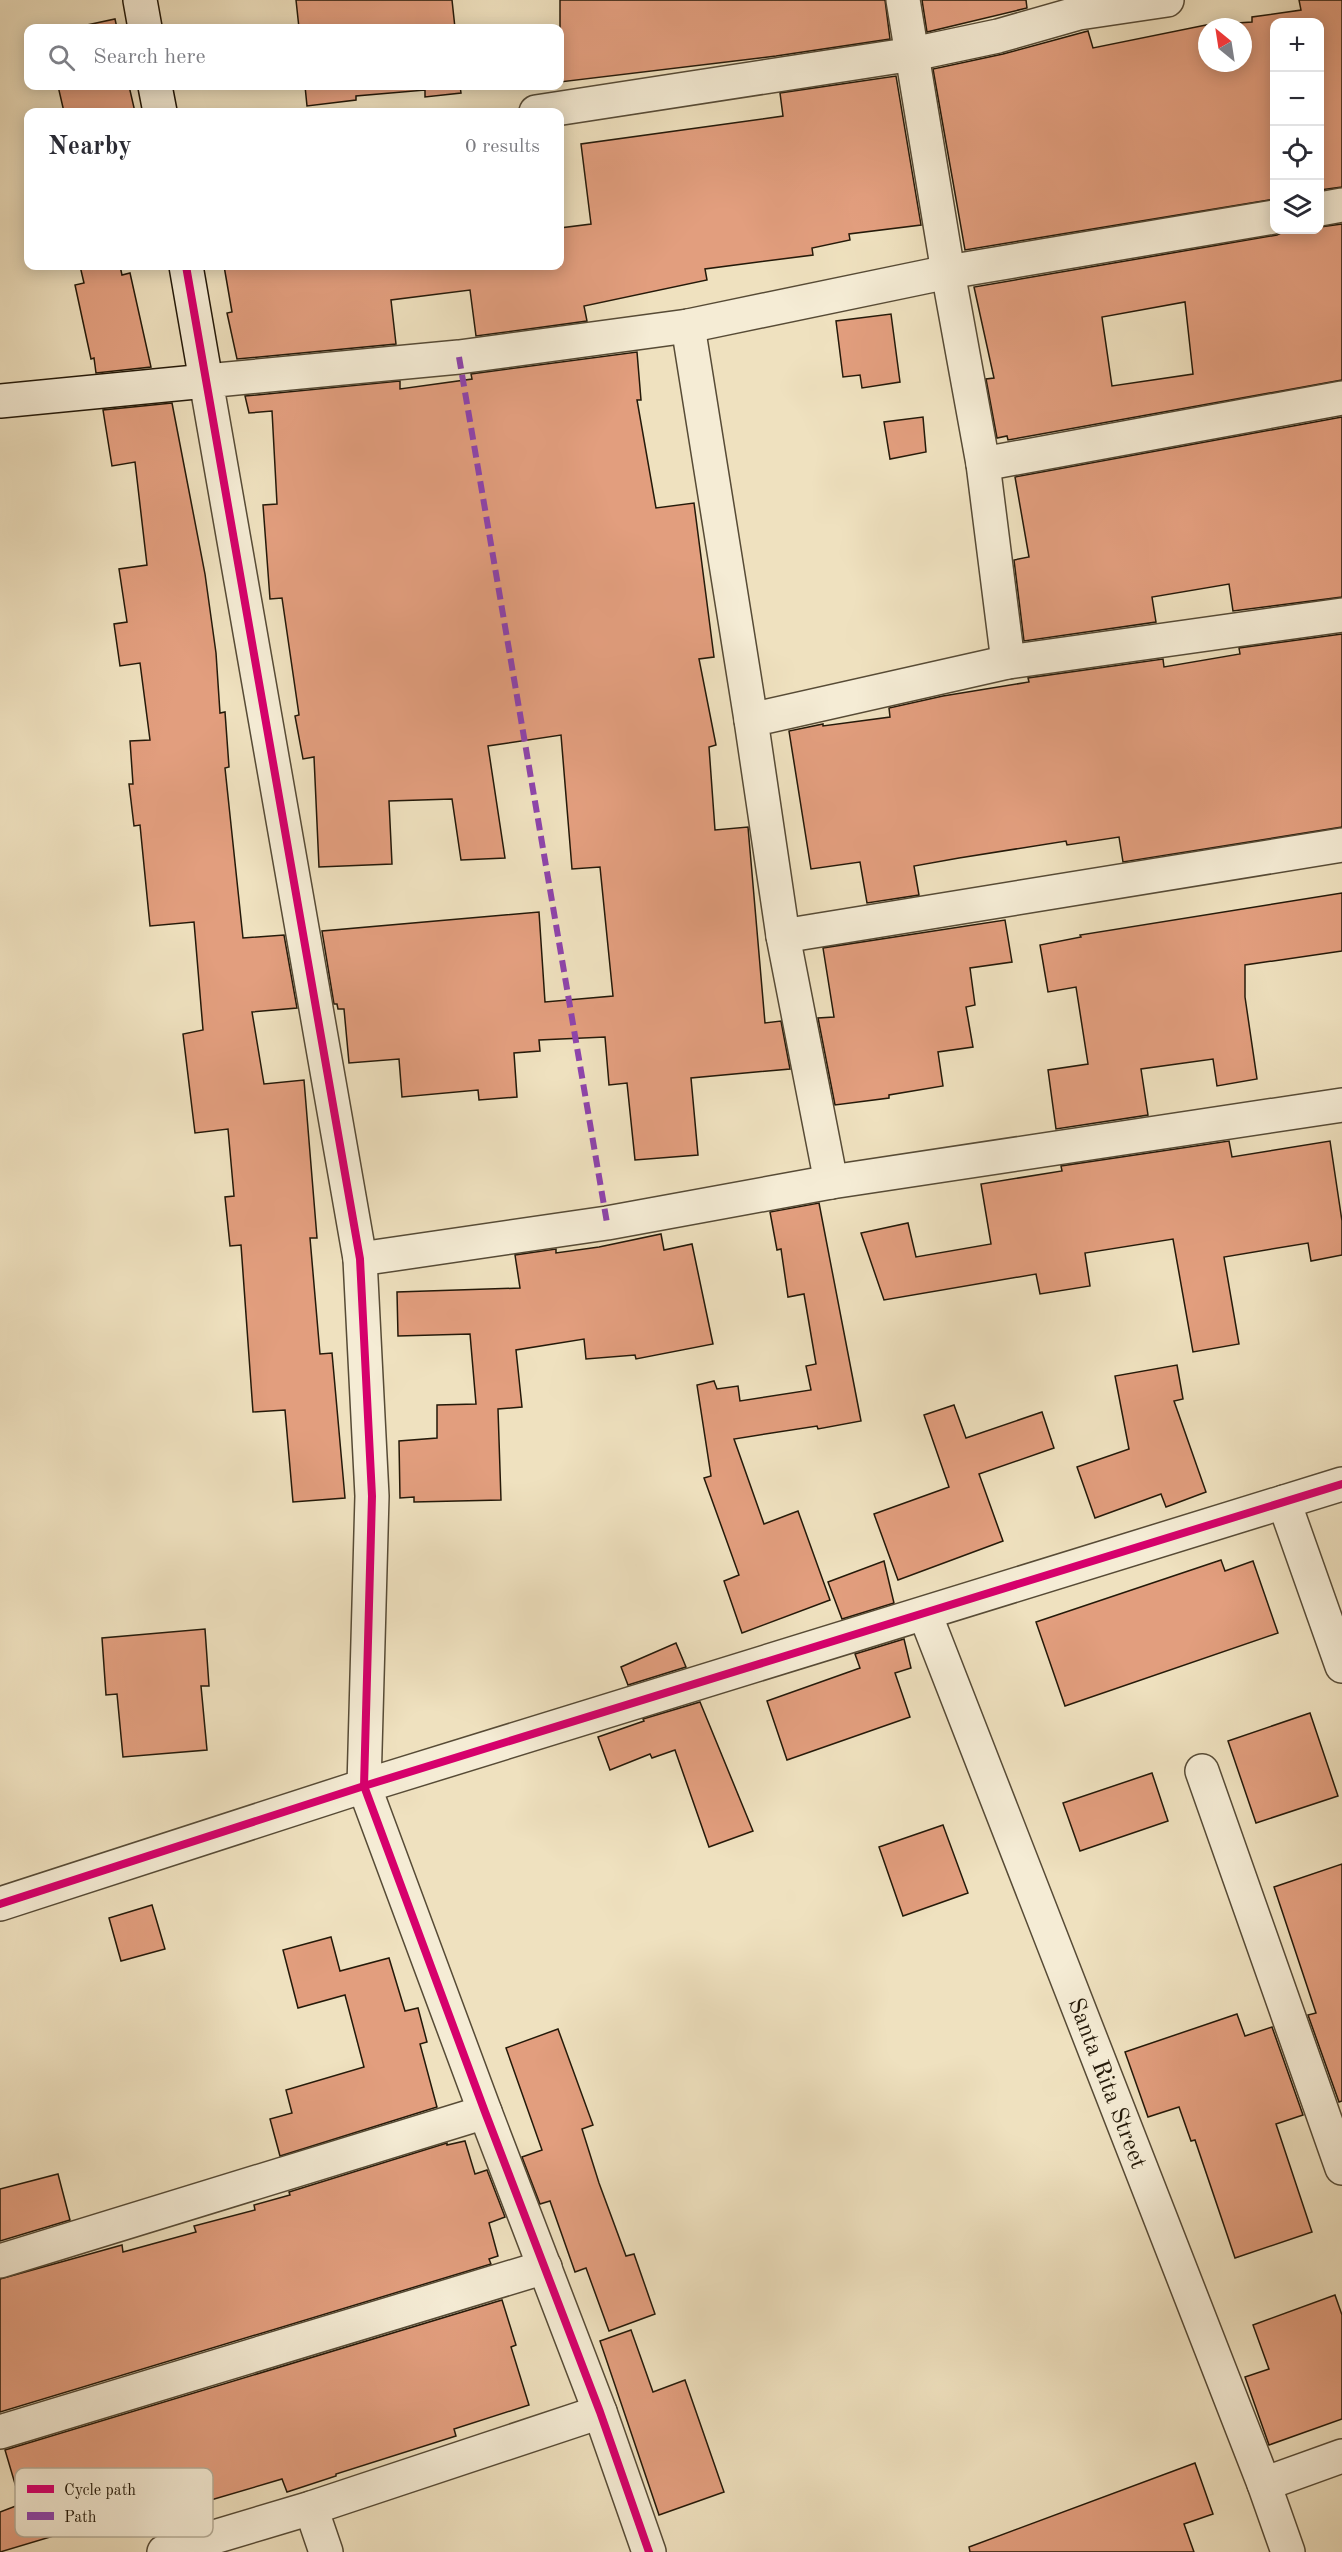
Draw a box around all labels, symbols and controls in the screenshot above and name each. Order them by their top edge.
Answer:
north arrow [1198,18,1252,72]
map controls [1270,18,1324,234]
button: + [1270,18,1324,72]
search box [24,24,564,90]
icon: search [45,41,78,74]
text: Search here [93,46,206,68]
button: − [1270,72,1324,126]
button: locate [1270,126,1324,180]
text: Nearby [48,134,132,160]
text: 0 results [465,137,540,157]
button: layers [1270,180,1324,234]
street label: Santa Rita Street [1063,1995,1150,2172]
legend [15,2468,213,2537]
text: Cycle path [64,2483,136,2499]
text: Path [64,2510,97,2526]

